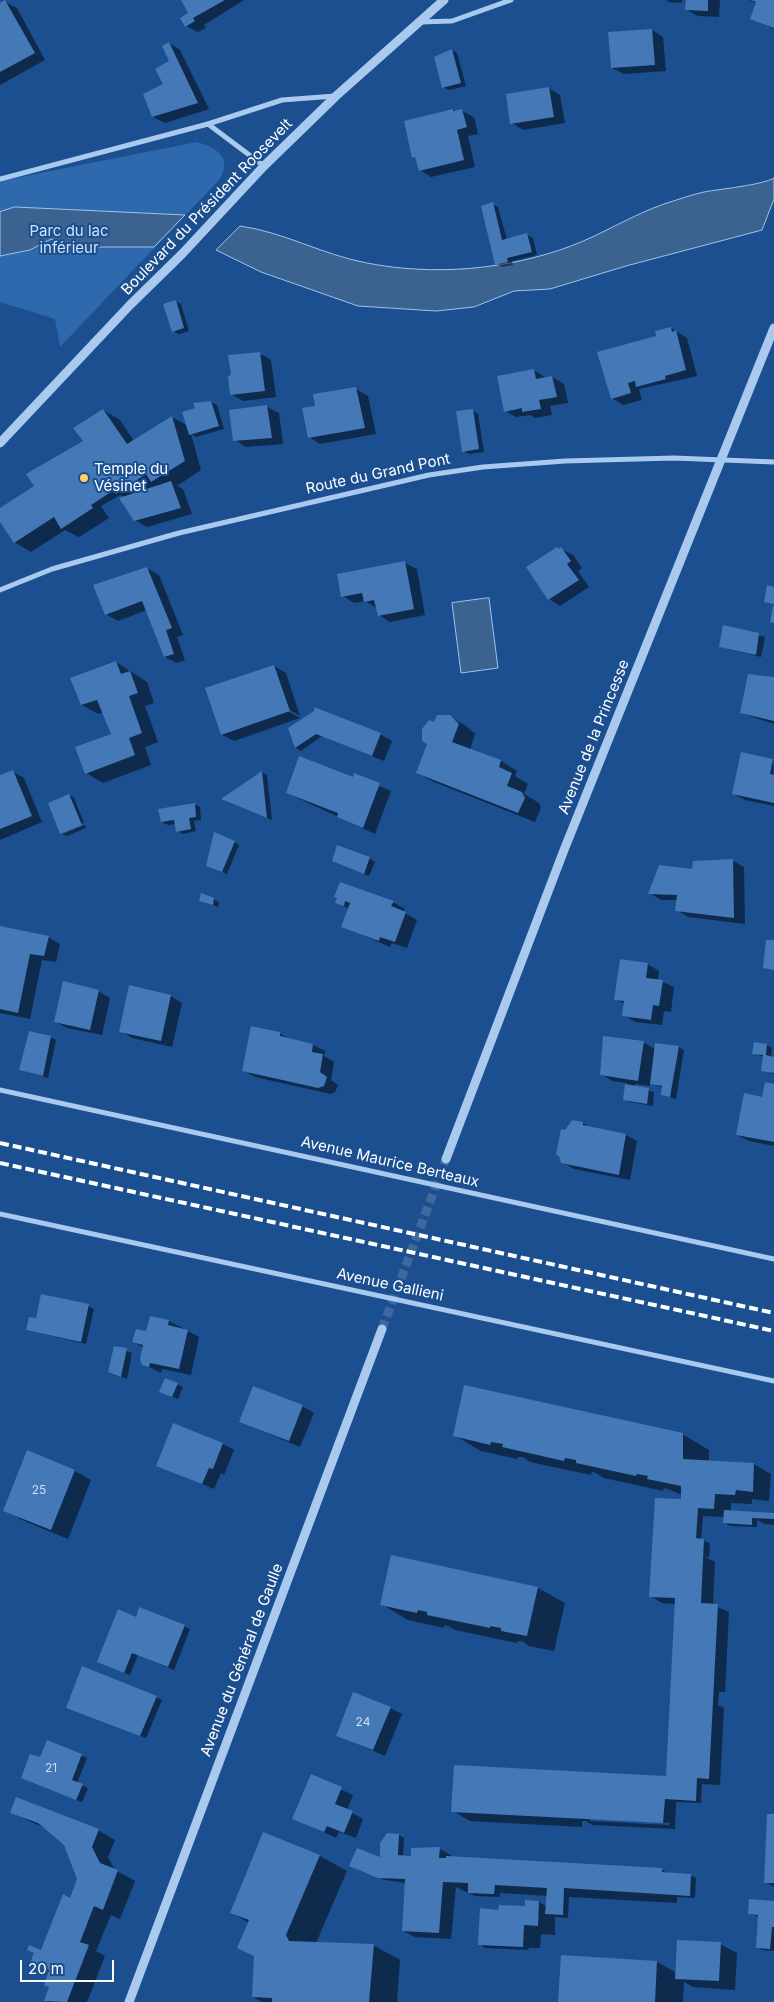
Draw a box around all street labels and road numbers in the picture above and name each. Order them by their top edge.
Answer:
street label: Boulevard du Président Roosevelt [118,115,296,299]
street label: Route du Grand Pont [304,450,452,498]
street label: Avenue de la Princesse [555,657,633,817]
street label: Avenue Maurice Berteaux [299,1133,481,1191]
street label: Avenue Gallieni [335,1265,445,1305]
street label: Avenue du Général de Gaulle [197,1561,287,1759]

